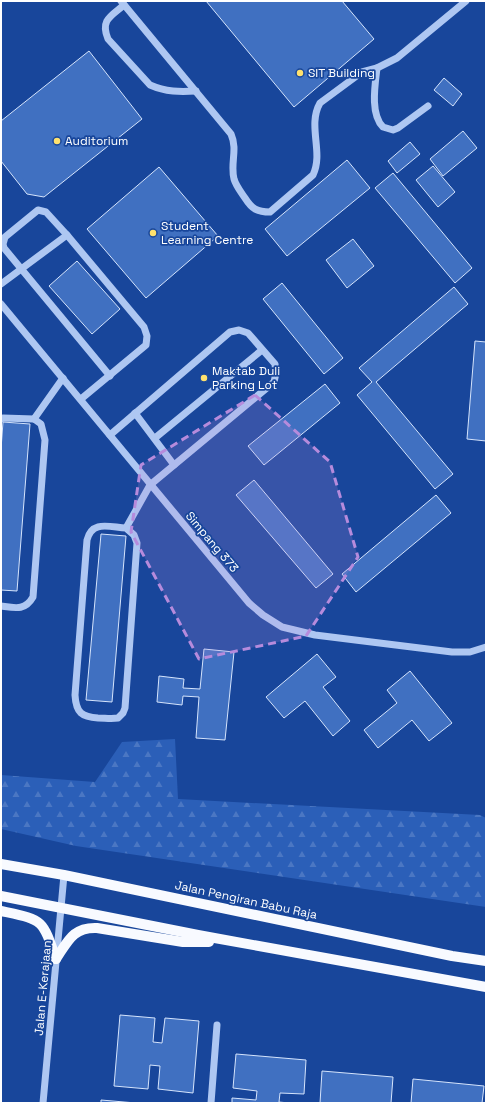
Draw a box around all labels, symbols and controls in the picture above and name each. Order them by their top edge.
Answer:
place label: SIT Building [308,65,375,81]
marker: SIT Building [295,68,305,78]
place label: Auditorium [65,133,128,149]
marker: Auditorium [52,136,62,146]
place label: Student Learning Centre [161,218,253,248]
marker: Student Learning Centre [148,228,158,238]
place label: Maktab Duli Parking Lot [212,363,280,393]
marker: Maktab Duli Parking Lot [199,373,209,383]
street label: Simpang 373 [182,508,242,576]
street label: Jalan Pengiran Babu Raja [173,877,319,923]
street label: Jalan E-Kerajaan [31,940,55,1036]

